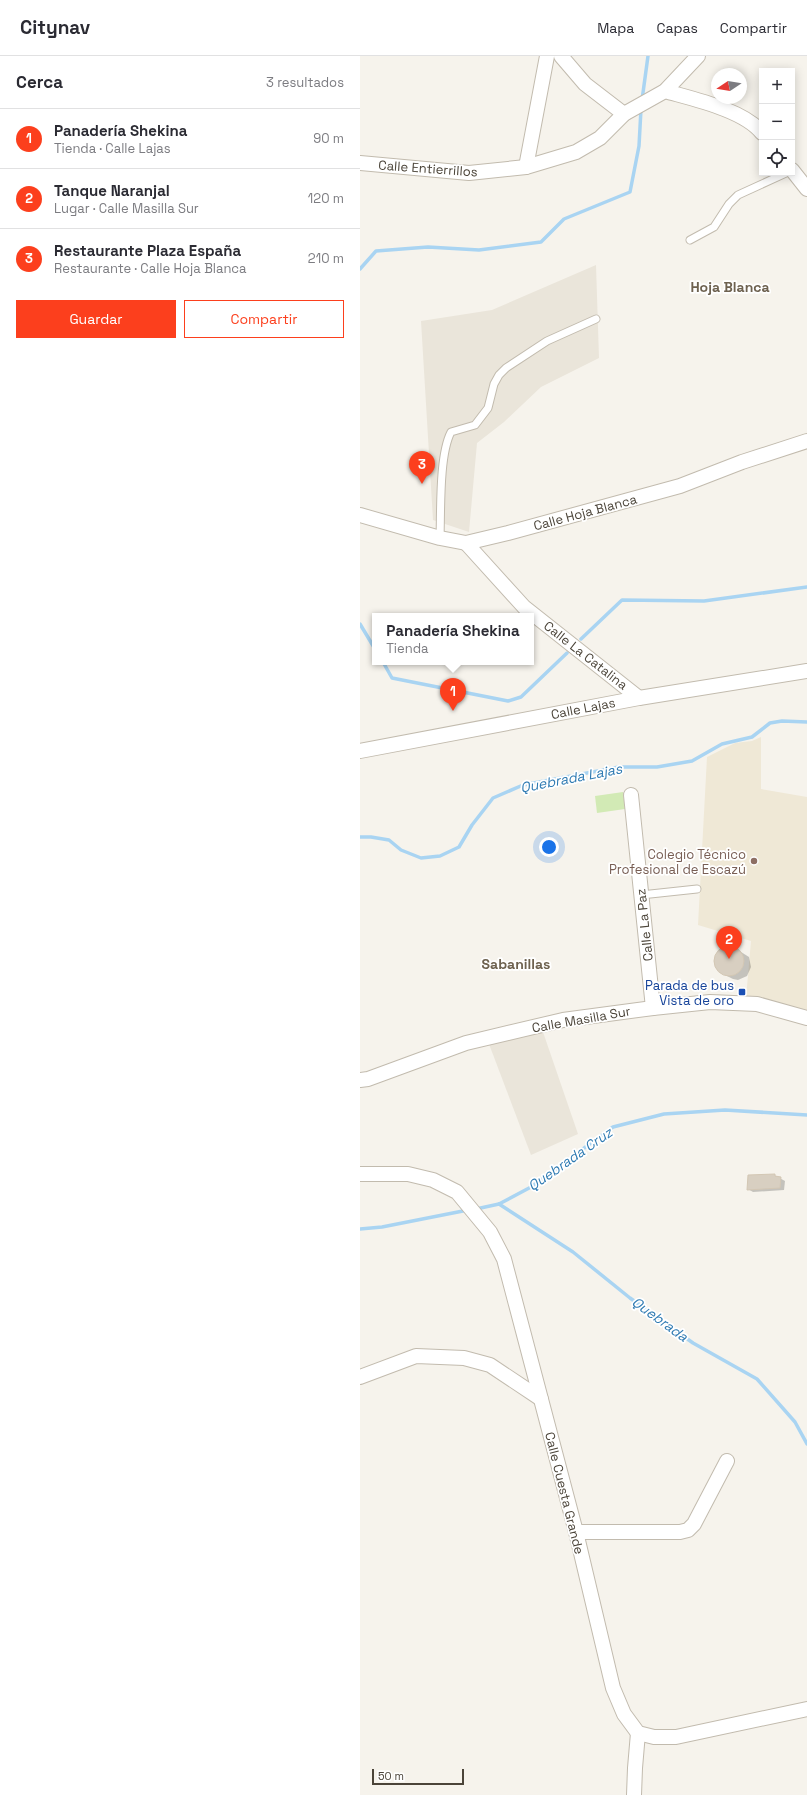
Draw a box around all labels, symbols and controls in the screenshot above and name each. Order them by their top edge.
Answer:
text: Citynav [20,15,90,40]
text: Mapa [597,19,634,37]
text: Capas [656,19,698,37]
text: Compartir [720,19,787,37]
north arrow [711,68,747,104]
map controls [759,68,795,176]
button: + [759,68,795,104]
text: Cerca [16,71,63,93]
text: 3 resultados [266,74,344,91]
button: − [759,104,795,140]
text: Panadería Shekina [54,121,187,140]
text: 1 [26,130,32,147]
text: 90 m [313,130,344,147]
text: Tienda · Calle Lajas [54,140,171,157]
button: locate [759,140,795,176]
street label: Calle Entierrillos [378,157,478,180]
text: Tanque Naranjal [54,181,170,200]
text: 2 [25,190,33,207]
text: 120 m [308,190,344,207]
text: Lugar · Calle Masilla Sur [54,200,199,217]
text: Restaurante Plaza España [54,241,241,260]
text: 3 [25,250,33,267]
text: 210 m [308,250,344,267]
text: Restaurante · Calle Hoja Blanca [54,260,247,277]
district label: Hoja Blanca [690,278,770,296]
button: Guardar [16,300,176,338]
button: Compartir [184,300,344,338]
pin: 3 [409,451,435,484]
street label: Calle Hoja Blanca [532,490,639,534]
popup [372,613,534,665]
street label: Calle La Catalina [540,617,631,694]
text: Panadería Shekina [386,621,520,640]
text: Tienda [386,640,429,657]
pin: 1 [440,678,466,711]
street label: Calle Lajas [549,694,617,723]
water label: Quebrada Lajas [519,759,624,797]
your location [539,837,559,857]
place label: Colegio Técnico Profesional de Escazú [609,846,746,878]
marker: Colegio Técnico Profesional de Escazú [749,856,759,866]
street label: Calle La Paz [632,888,657,962]
pin: 2 [716,926,742,959]
district label: Sabanillas [482,955,550,973]
place label: Parada de bus Vista de oro [645,977,734,1009]
marker: Parada de bus Vista de oro [737,987,747,997]
street label: Calle Masilla Sur [530,1002,632,1037]
water label: Quebrada Cruz [524,1122,617,1195]
water label: Quebrada [628,1293,692,1346]
street label: Calle Cuesta Grande [541,1430,588,1556]
scale bar [372,1767,464,1786]
text: 50 m [378,1769,404,1783]

